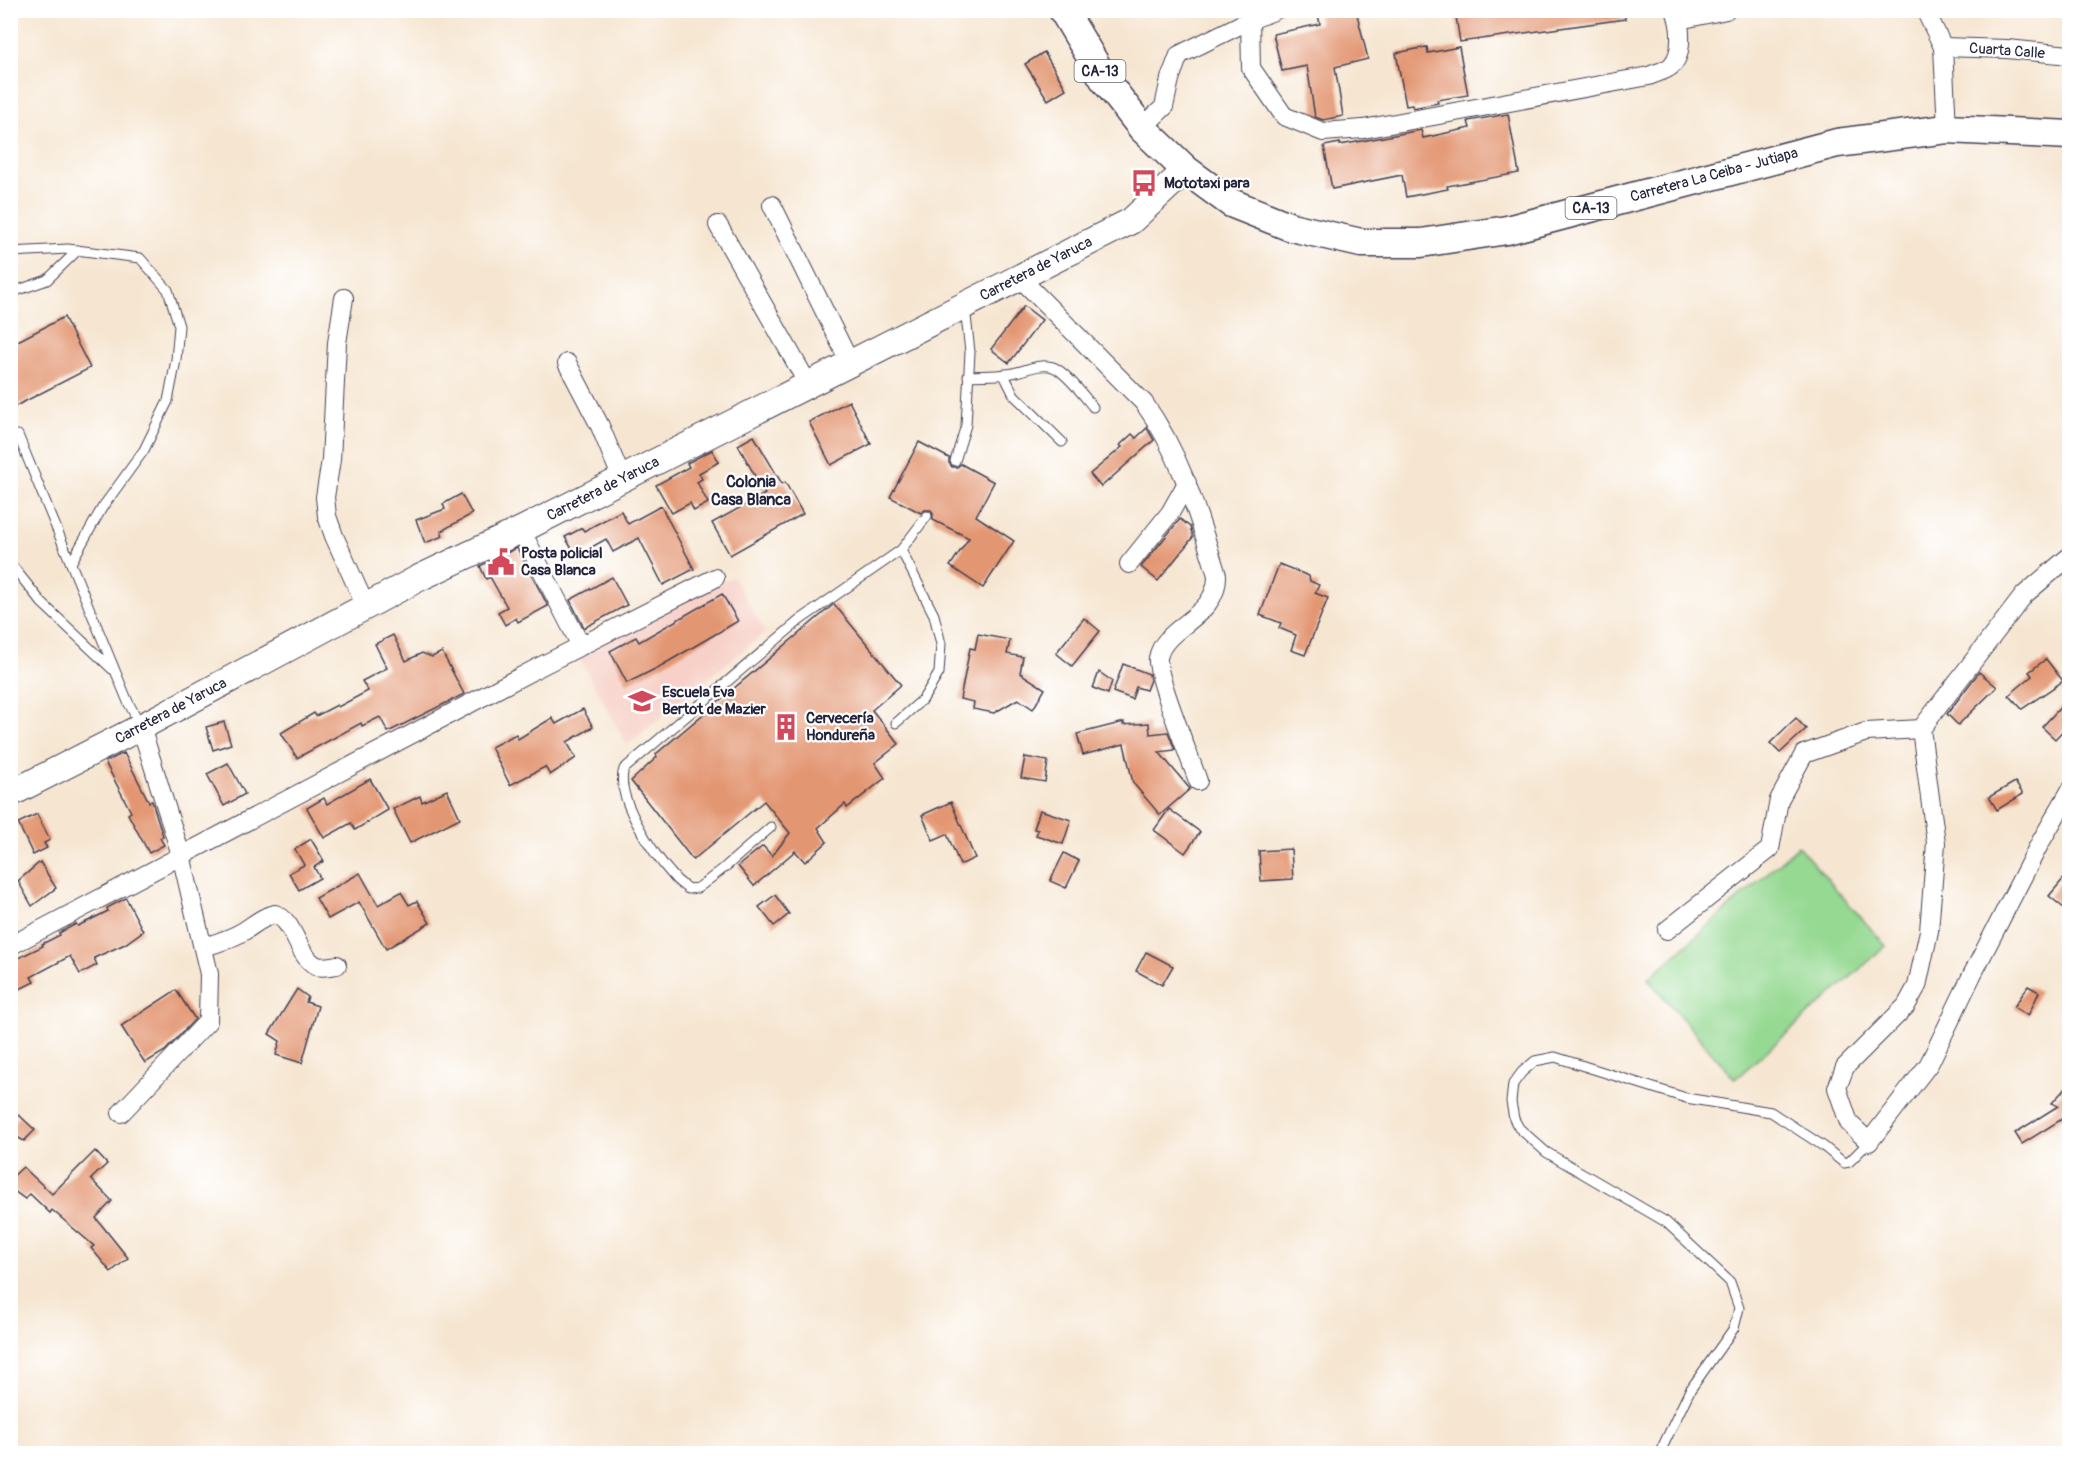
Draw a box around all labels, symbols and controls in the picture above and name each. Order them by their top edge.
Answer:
street label: Cuarta Calle [1968,39,2046,63]
road number: CA-13 [1074,60,1126,82]
street label: Carretera La Ceiba - Jutiapa [1628,143,1800,207]
bus stop icon: Mototaxi para [1129,168,1159,198]
place label: Mototaxi para [1164,174,1250,193]
road number: CA-13 [1566,197,1616,219]
street label: Carretera de Yaruca [977,232,1095,306]
street label: Carretera de Yaruca [544,452,662,526]
district label: Colonia Casa Blanca [711,472,791,510]
place label: Posta policial Casa Blanca [521,544,603,580]
public building icon: Posta policial Casa Blanca [486,547,516,577]
street label: Carretera de Yaruca [112,674,230,748]
place label: Escuela Eva Bertot de Mazier [662,683,766,719]
school or university icon: Escuela Eva Bertot de Mazier [627,686,657,716]
place label: Cervecería Hondureña [806,709,875,745]
building icon: Cervecería Hondureña [771,712,801,742]

